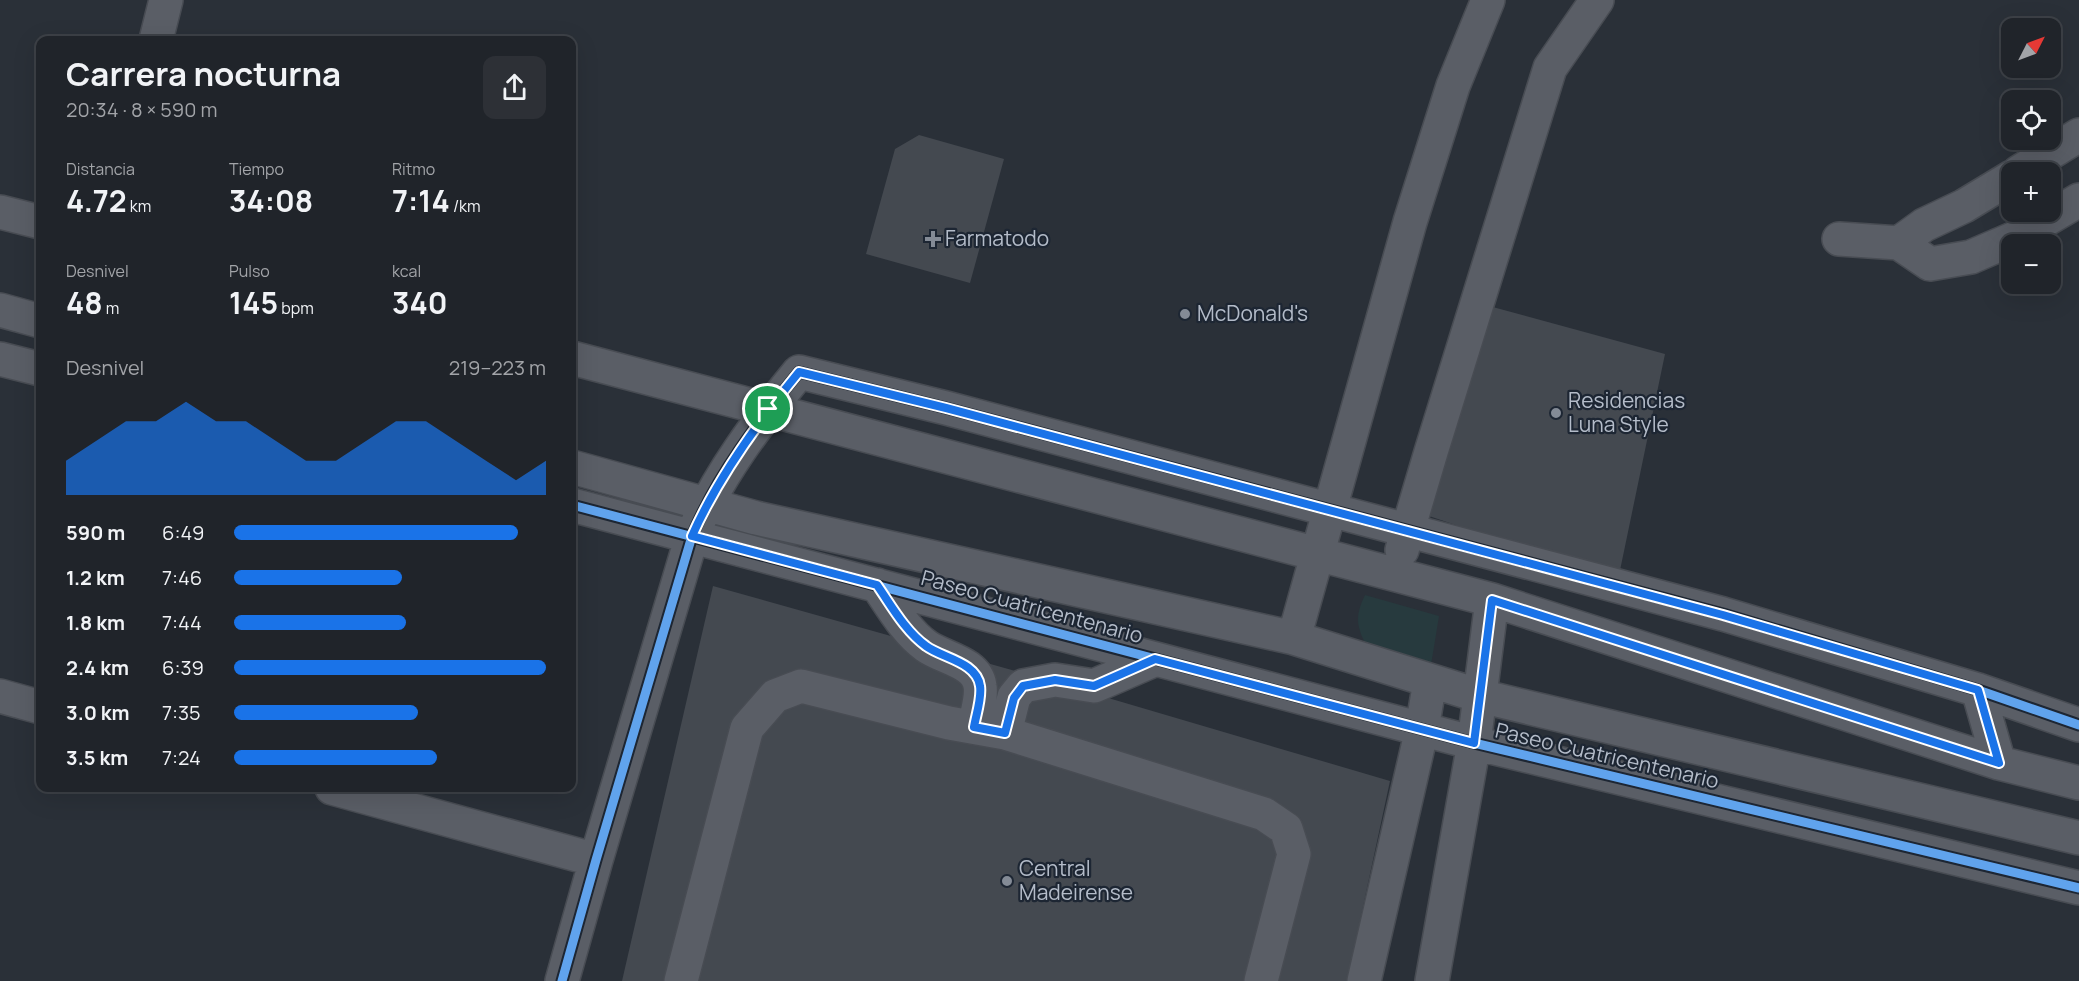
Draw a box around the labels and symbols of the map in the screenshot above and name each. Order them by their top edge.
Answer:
north arrow [2001,18,2061,78]
place label: Farmatodo [945,224,1049,252]
marker: Farmatodo [926,232,940,246]
place label: McDonald's [1197,299,1308,327]
marker: McDonald's [1178,307,1192,321]
pin [742,383,793,434]
place label: Residencias Luna Style [1568,386,1685,438]
marker: Residencias Luna Style [1549,406,1563,420]
street label: Paseo Cuatricentenario [918,563,1146,649]
street label: Paseo Cuatricentenario [1493,716,1722,794]
place label: Central Madeirense [1019,854,1133,906]
marker: Central Madeirense [1000,874,1014,888]

